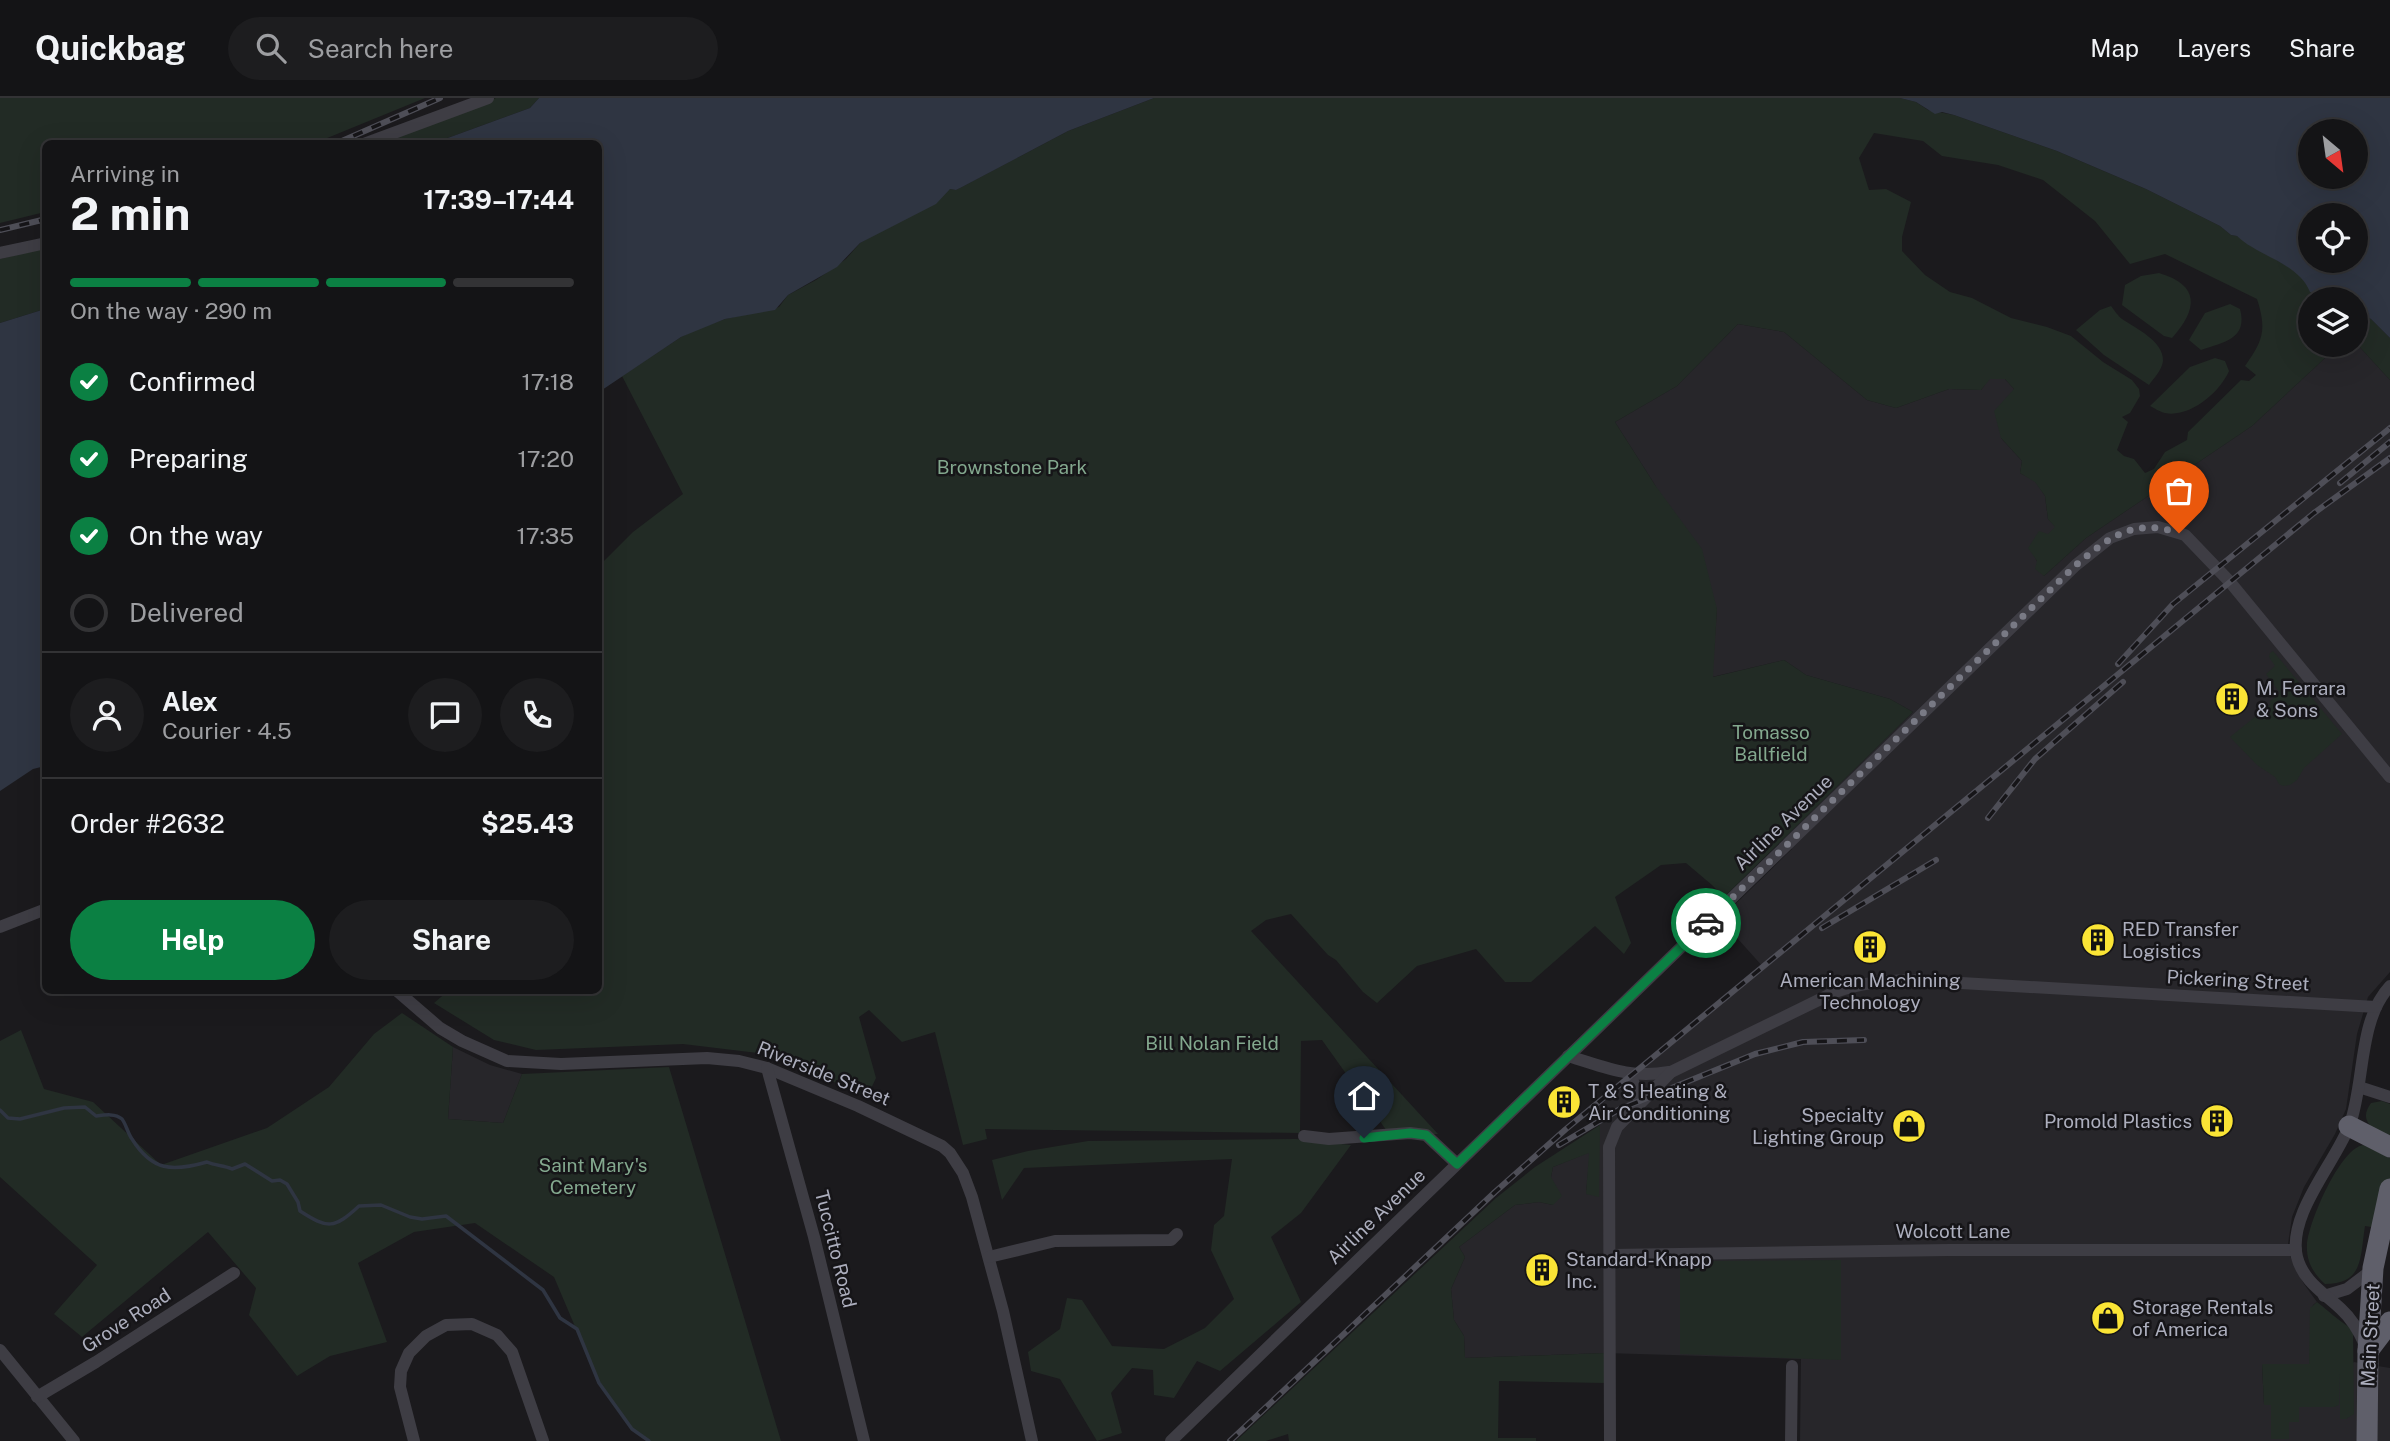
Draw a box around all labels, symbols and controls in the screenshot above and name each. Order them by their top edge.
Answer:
search box [228,17,718,80]
text: Quickbag [35,29,186,67]
icon: search [252,29,290,67]
text: Search here [308,33,454,64]
text: Map [2090,34,2139,62]
text: Layers [2177,34,2251,62]
text: Share [2289,34,2355,62]
north arrow [2298,119,2368,189]
map controls [2298,119,2368,357]
text: Arriving in [70,160,180,187]
text: 17:39–17:44 [423,184,574,215]
text: 2 min [70,186,190,240]
button: locate [2298,203,2368,273]
button: layers [2298,287,2368,357]
text: On the way · 290 m [70,297,272,324]
icon: check [70,363,108,401]
text: Confirmed [129,366,256,397]
text: 17:18 [521,368,574,395]
icon: check [70,440,108,478]
text: Preparing [129,443,248,474]
text: 17:20 [517,445,574,472]
park label: Brownstone Park [937,456,1087,478]
pin [2149,461,2209,533]
icon: bag [2160,472,2198,510]
icon: check [70,517,108,555]
text: On the way [129,520,263,551]
text: 17:35 [516,522,574,549]
text: Delivered [129,597,244,628]
place label: M. Ferrara & Sons [2256,677,2346,721]
button: person [70,678,144,752]
button: chat [408,678,482,752]
button: phone [500,678,574,752]
building icon: M. Ferrara & Sons [2213,680,2251,718]
text: Alex [162,686,218,717]
text: Courier · 4.5 [162,717,292,744]
park label: Tomasso Ballfield [1732,721,1810,765]
street label: Airline Avenue [1729,770,1837,874]
text: Order #2632 [70,808,225,839]
text: $25.43 [481,808,574,839]
courier [1671,888,1741,958]
button: Help [70,900,315,980]
button: Share [329,900,574,980]
icon: car [1687,904,1725,942]
place label: RED Transfer Logistics [2122,918,2239,962]
building icon: RED Transfer Logistics [2079,921,2117,959]
building icon: American Machining Technology [1851,928,1889,966]
street label: Pickering Street [2166,965,2310,995]
place label: American Machining Technology [1780,969,1961,1013]
park label: Bill Nolan Field [1145,1032,1279,1054]
street label: Riverside Street [754,1036,894,1110]
pin [1334,1066,1394,1138]
icon: home [1345,1077,1383,1115]
place label: T & S Heating & Air Conditioning [1588,1080,1731,1124]
building icon: T & S Heating & Air Conditioning [1545,1083,1583,1121]
building icon: Promold Plastics [2198,1102,2236,1140]
place label: Specialty Lighting Group [1752,1104,1884,1148]
shop icon: Specialty Lighting Group [1890,1107,1928,1145]
place label: Promold Plastics [2044,1110,2192,1132]
park label: Saint Mary's Cemetery [539,1154,647,1198]
street label: Airline Avenue [1322,1164,1430,1268]
street label: Tuccitto Road [811,1188,861,1310]
street label: Wolcott Lane [1895,1220,2011,1242]
place label: Standard-Knapp Inc. [1566,1248,1712,1292]
building icon: Standard-Knapp Inc. [1523,1251,1561,1289]
street label: Grove Road [77,1283,175,1357]
street label: Main Street [2356,1283,2384,1387]
place label: Storage Rentals of America [2132,1296,2273,1340]
shop icon: Storage Rentals of America [2089,1299,2127,1337]

